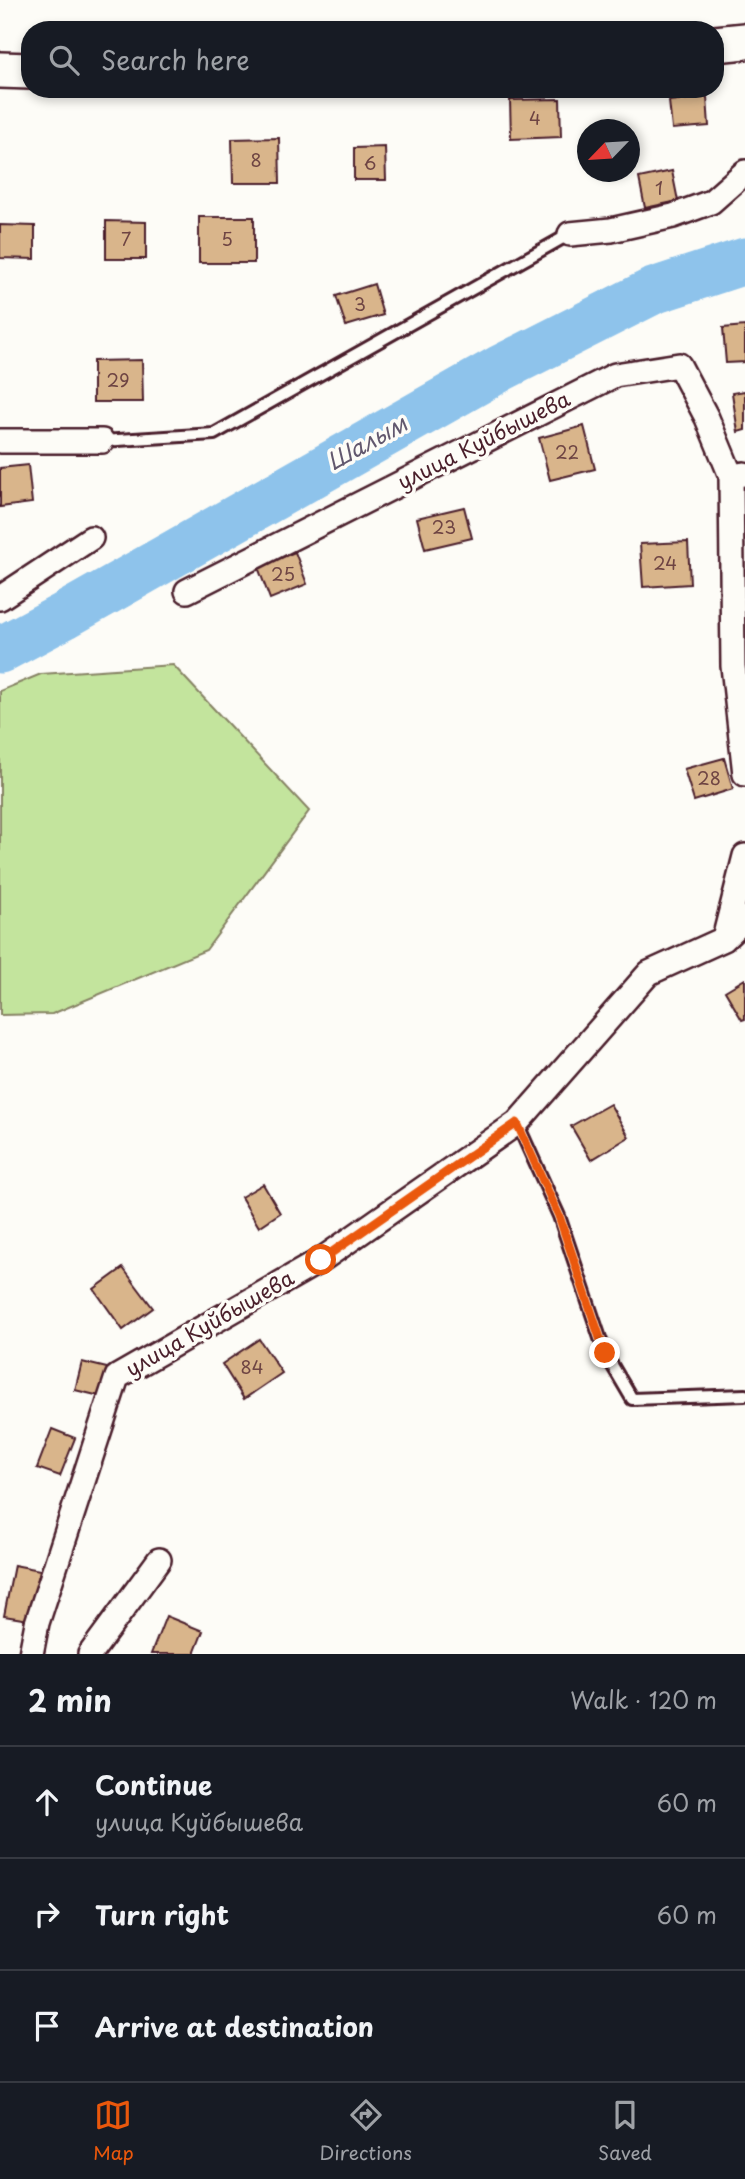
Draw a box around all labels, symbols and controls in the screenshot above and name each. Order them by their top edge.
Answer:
search box [21,21,724,98]
text: Search here [101,40,250,79]
icon: search [45,41,83,79]
house number: 4 [529,104,541,131]
north arrow [577,119,640,182]
house number: 8 [250,146,262,173]
house number: 6 [364,149,376,176]
house number: 1 [655,174,663,201]
house number: 7 [121,225,131,252]
house number: 5 [221,225,233,252]
house number: 3 [354,290,366,317]
house number: 29 [107,366,129,393]
street label: улица Куйбышева [391,382,575,497]
water label: Шалым [320,405,413,478]
house number: 22 [555,438,579,465]
house number: 23 [432,513,456,540]
house number: 24 [653,549,677,576]
house number: 25 [271,560,295,587]
house number: 28 [697,764,721,791]
route start [305,1244,336,1275]
street label: улица Куйбышева [119,1261,299,1384]
route end [589,1337,620,1368]
house number: 84 [240,1353,264,1380]
text: 2 min [28,1677,112,1722]
text: Walk · 120 m [570,1682,717,1717]
text: Continue [95,1765,212,1804]
icon: ahead [28,1783,66,1821]
text: 60 m [657,1785,717,1820]
text: улица Куйбышева [95,1804,303,1839]
icon: right [28,1895,66,1933]
text: Turn right [95,1895,229,1934]
text: 60 m [657,1897,717,1932]
icon: arrive [28,2007,66,2045]
text: Arrive at destination [95,2007,374,2046]
tab: Map [93,2096,134,2166]
tab: Directions [320,2096,412,2166]
tab: Saved [598,2096,652,2166]

